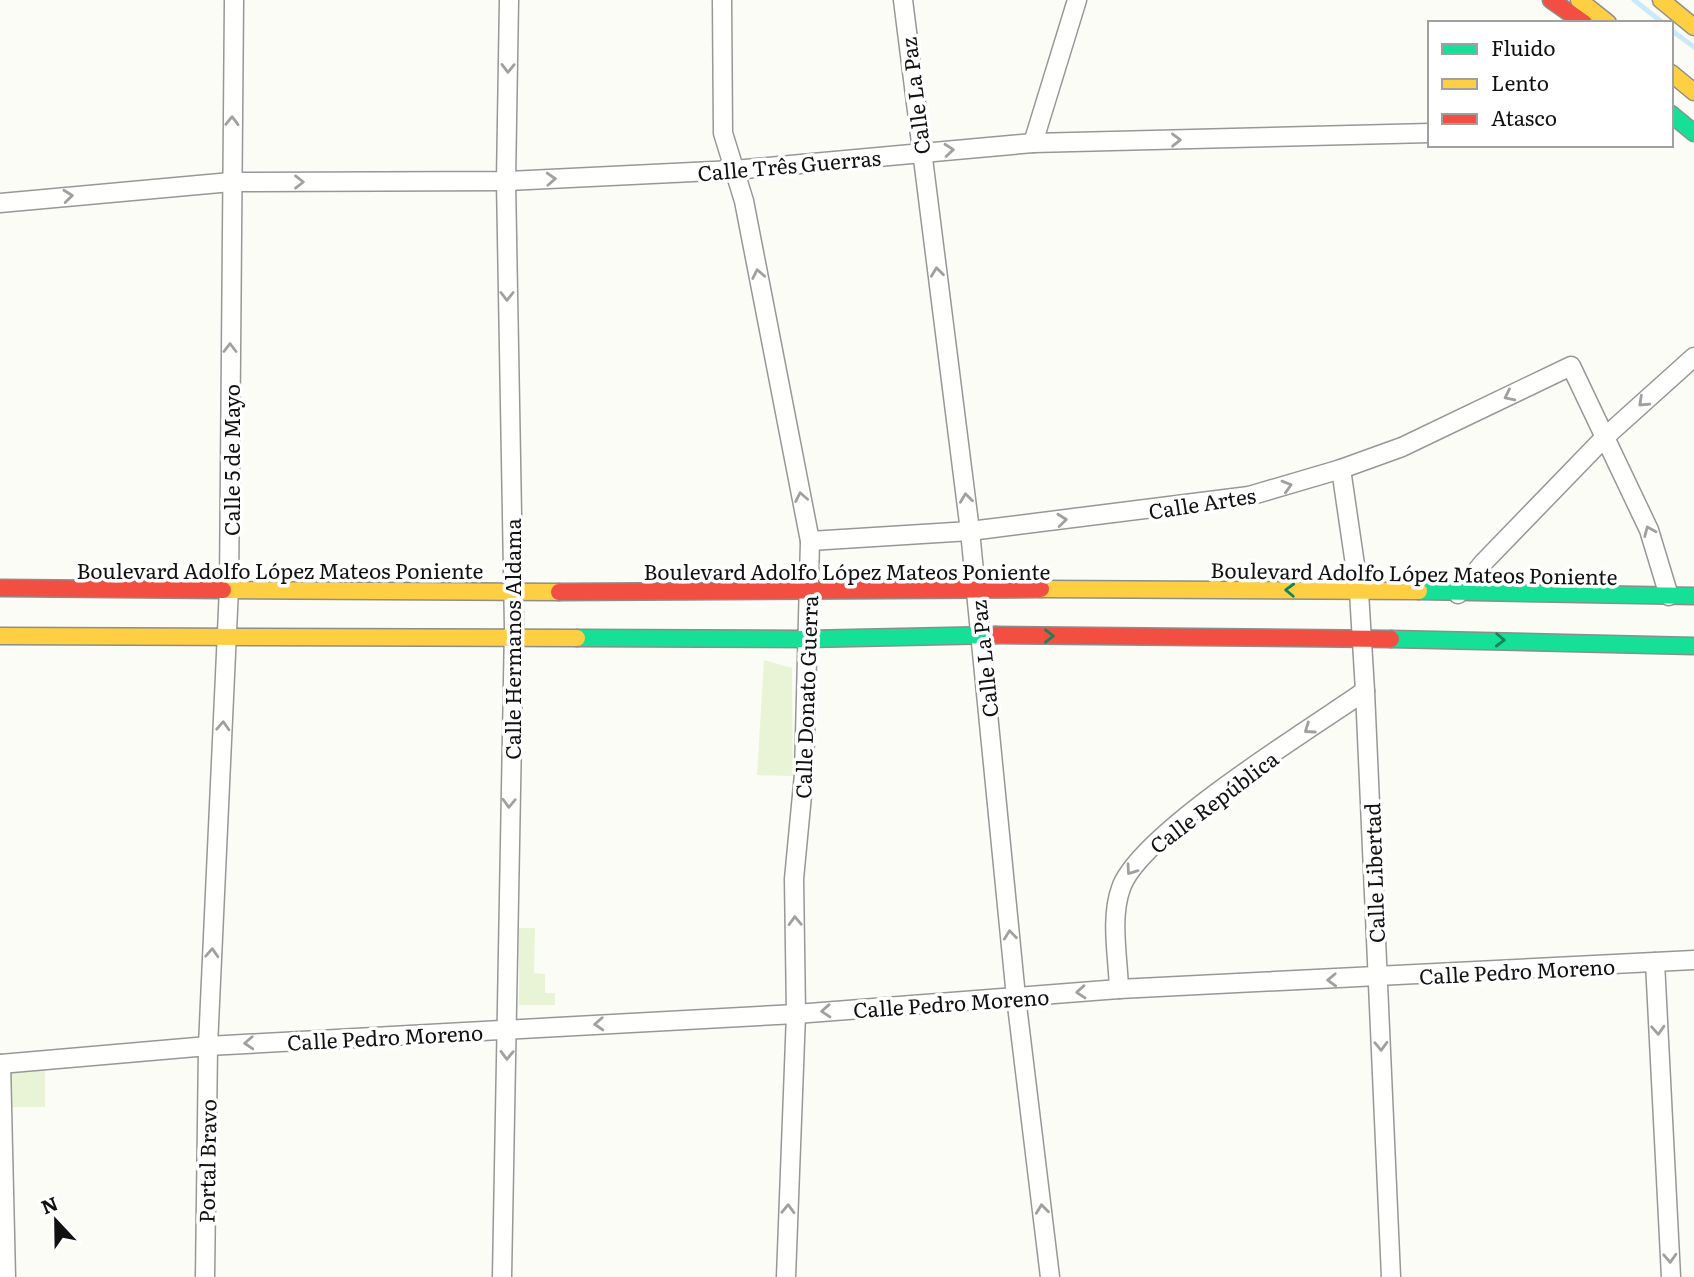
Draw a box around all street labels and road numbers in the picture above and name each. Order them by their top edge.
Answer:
street label: Calle La Paz [891,36,937,156]
street label: Calle Três Guerras [696,141,882,187]
street label: Calle 5 de Mayo [215,384,246,536]
street label: Calle Artes [1146,478,1258,526]
street label: Calle Hermanos Aldama [496,518,527,760]
street label: Boulevard Adolfo López Mateos Poniente [1210,553,1618,591]
street label: Boulevard Adolfo López Mateos Poniente [77,554,484,585]
street label: Boulevard Adolfo López Mateos Poniente [644,555,1051,586]
street label: Calle Donato Guerra [786,594,824,799]
street label: Calle La Paz [961,599,1005,719]
street label: Calle República [1142,742,1284,860]
street label: Calle Libertad [1355,802,1391,944]
street label: Calle Pedro Moreno [1418,949,1616,991]
street label: Calle Pedro Moreno [852,980,1050,1024]
street label: Calle Pedro Moreno [286,1015,484,1057]
street label: Portal Bravo [189,1099,223,1223]

